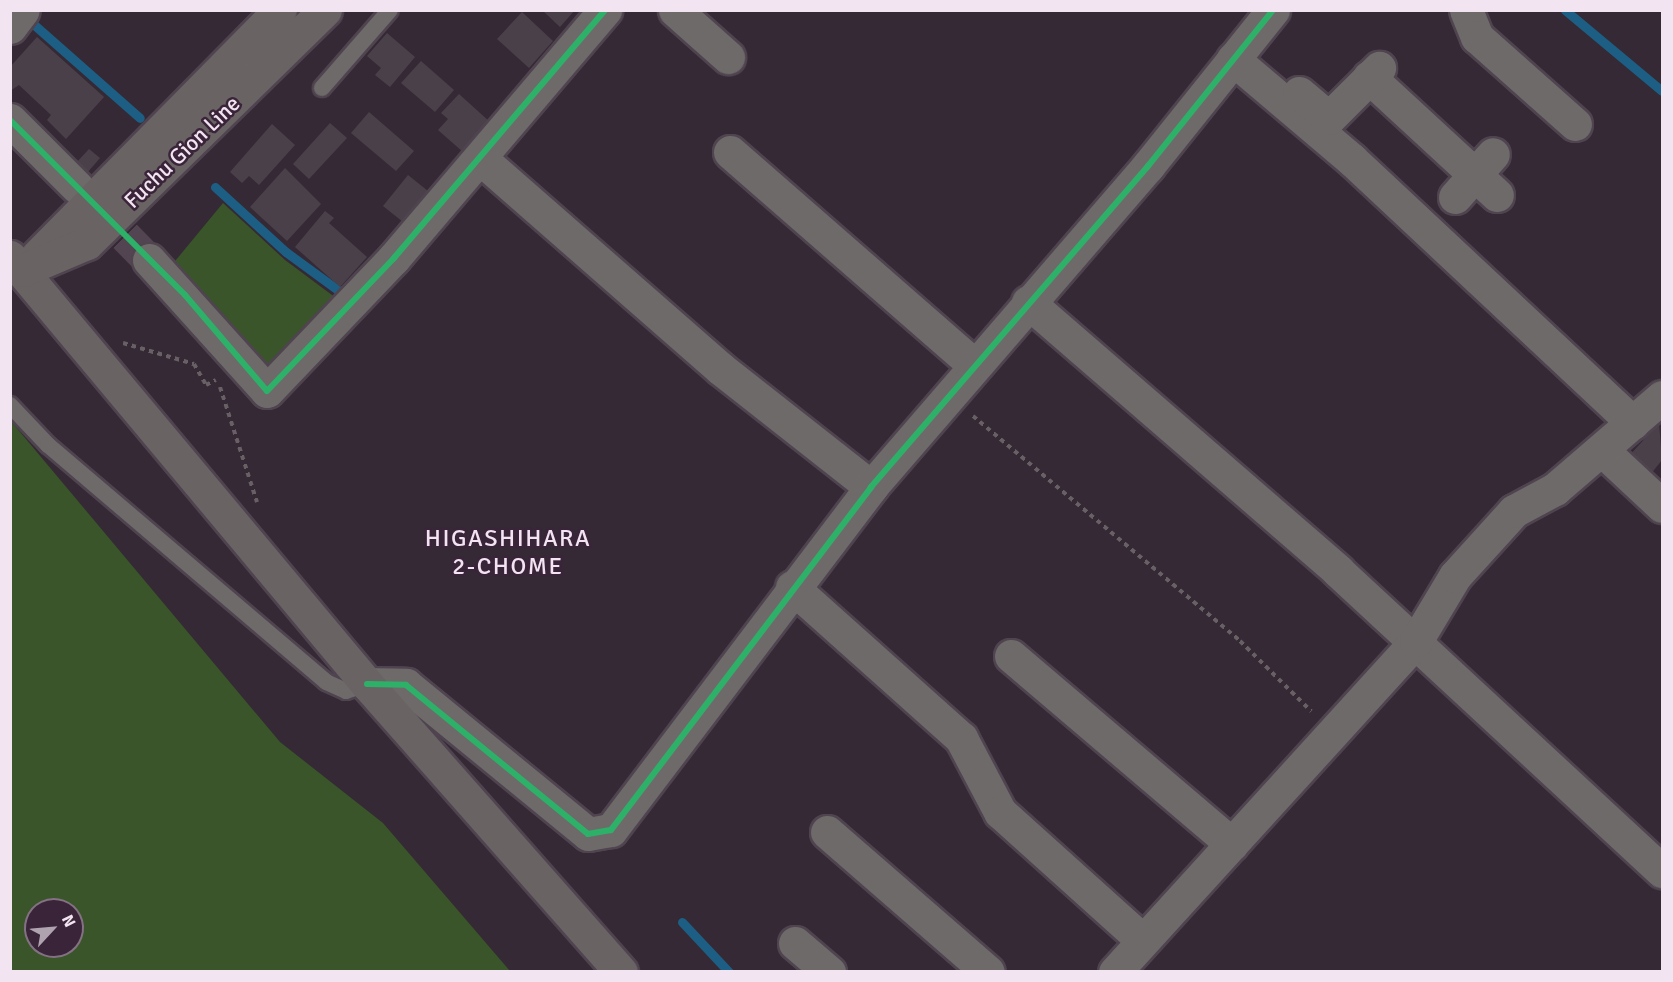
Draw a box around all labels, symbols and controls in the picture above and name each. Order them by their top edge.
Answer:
street label: Fuchu Gion Line [119,90,245,214]
district label: HIGASHIHARA 2-CHOME [425,525,591,581]
north arrow [24,898,84,958]
text: N [57,912,80,930]

